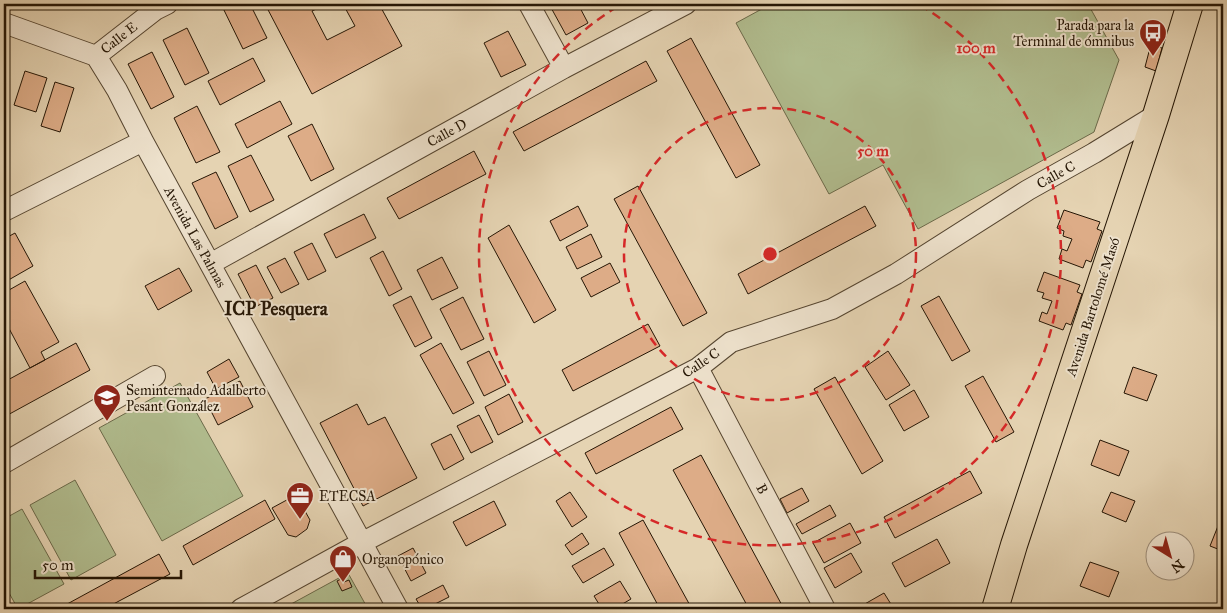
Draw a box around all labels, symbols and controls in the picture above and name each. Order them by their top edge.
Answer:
place label: Parada para la Terminal de ómnibus [1013,17,1134,50]
street label: Calle E [97,18,141,58]
bus stop icon: Parada para la Terminal de ómnibus [1138,18,1168,57]
text: 100 m [956,39,996,57]
street label: Calle D [424,115,470,151]
text: 50 m [857,142,889,160]
street label: Calle C [1034,158,1078,192]
street label: Avenida Las Palmas [160,182,230,291]
street label: Avenida Bartolomé Masó [1062,235,1123,380]
centre of rings [761,245,779,263]
district label: ICP Pesquera [224,297,329,321]
street label: Calle C [679,344,723,382]
place label: Seminternado Adalberto Pesant González [126,382,266,415]
school or university icon: Seminternado Adalberto Pesant González [92,383,122,422]
office icon: ETECSA [285,481,315,520]
street label: B [752,481,772,497]
place label: ETECSA [319,488,376,505]
north arrow [1144,530,1194,580]
shop icon: Organopónico [328,544,358,583]
scale bar [35,548,181,580]
place label: Organopónico [362,551,444,568]
text: 50 m [42,556,74,574]
text: N [1168,556,1187,576]

